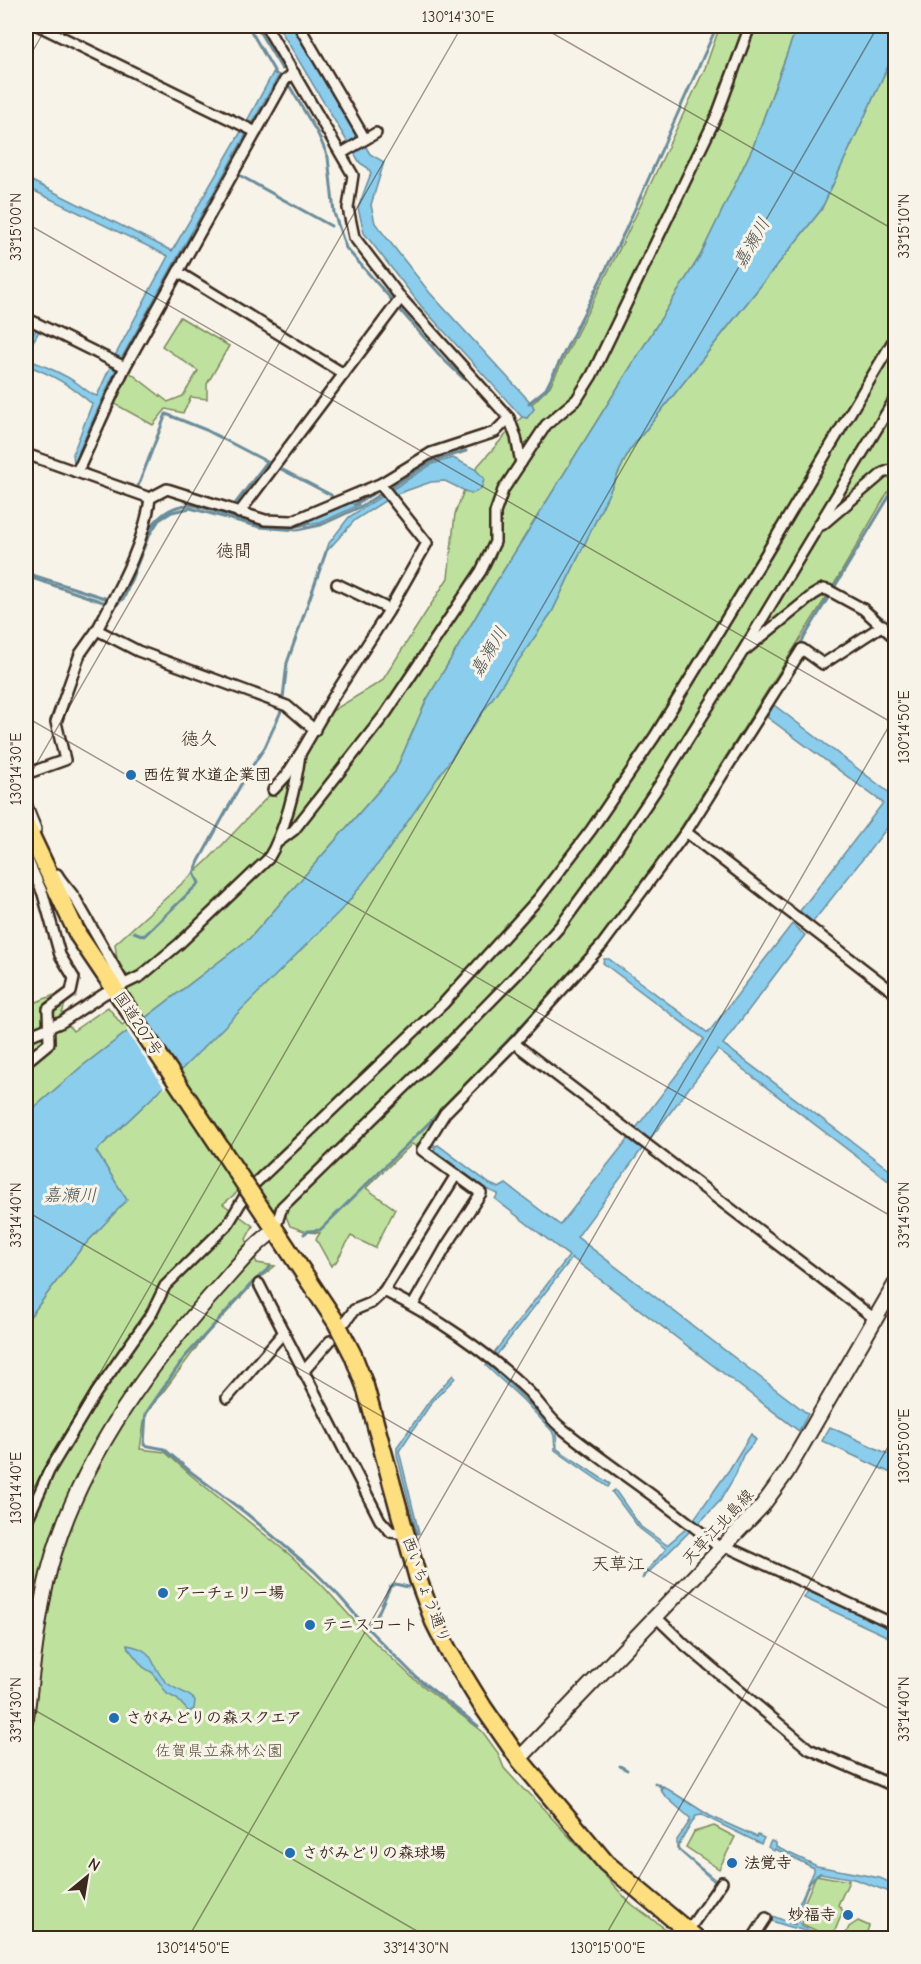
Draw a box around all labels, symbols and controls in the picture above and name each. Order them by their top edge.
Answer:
text: 130°14'30"E [422,8,494,26]
text: 33°15'00"N [7,193,25,261]
text: 33°15'10"N [895,194,913,258]
water label: 嘉瀬川 [729,214,775,272]
district label: 徳間 [216,541,252,562]
water label: 嘉瀬川 [466,623,512,681]
text: 130°14'50"E [895,691,913,763]
district label: 徳久 [181,729,217,750]
text: 130°14'30"E [7,733,25,805]
place label: 西佐賀水道企業団 [143,766,271,784]
marker: 西佐賀水道企業団 [124,768,138,782]
street label: 国道207号 [110,988,166,1060]
text: 33°14'40"N [7,1182,25,1248]
text: 33°14'50"N [895,1182,913,1248]
water label: 嘉瀬川 [43,1185,97,1206]
text: 130°15'00"E [895,1409,913,1483]
text: 130°14'40"E [7,1452,25,1524]
street label: 天草江北島線 [679,1486,757,1568]
street label: 西いちょう通り [398,1534,454,1646]
district label: 天草江 [591,1554,645,1575]
place label: アーチェリー場 [175,1584,284,1602]
marker: アーチェリー場 [156,1586,170,1600]
place label: テニスコート [322,1616,418,1634]
marker: テニスコート [303,1618,317,1632]
text: 33°14'40"N [895,1676,913,1742]
text: 33°14'30"N [7,1677,25,1743]
place label: さがみどりの森スクエア [126,1709,302,1727]
marker: さがみどりの森スクエア [107,1711,121,1725]
park label: 佐賀県立森林公園 [155,1742,283,1760]
place label: さがみどりの森球場 [302,1844,446,1862]
marker: さがみどりの森球場 [283,1846,297,1860]
north arrow [57,1847,117,1907]
text: N [85,1854,103,1875]
place label: 法覚寺 [744,1854,792,1872]
marker: 法覚寺 [725,1856,739,1870]
place label: 妙福寺 [788,1906,836,1924]
marker: 妙福寺 [841,1908,855,1922]
text: 130°14'50"E [157,1939,229,1957]
text: 33°14'30"N [383,1939,449,1957]
text: 130°15'00"E [571,1939,645,1957]

